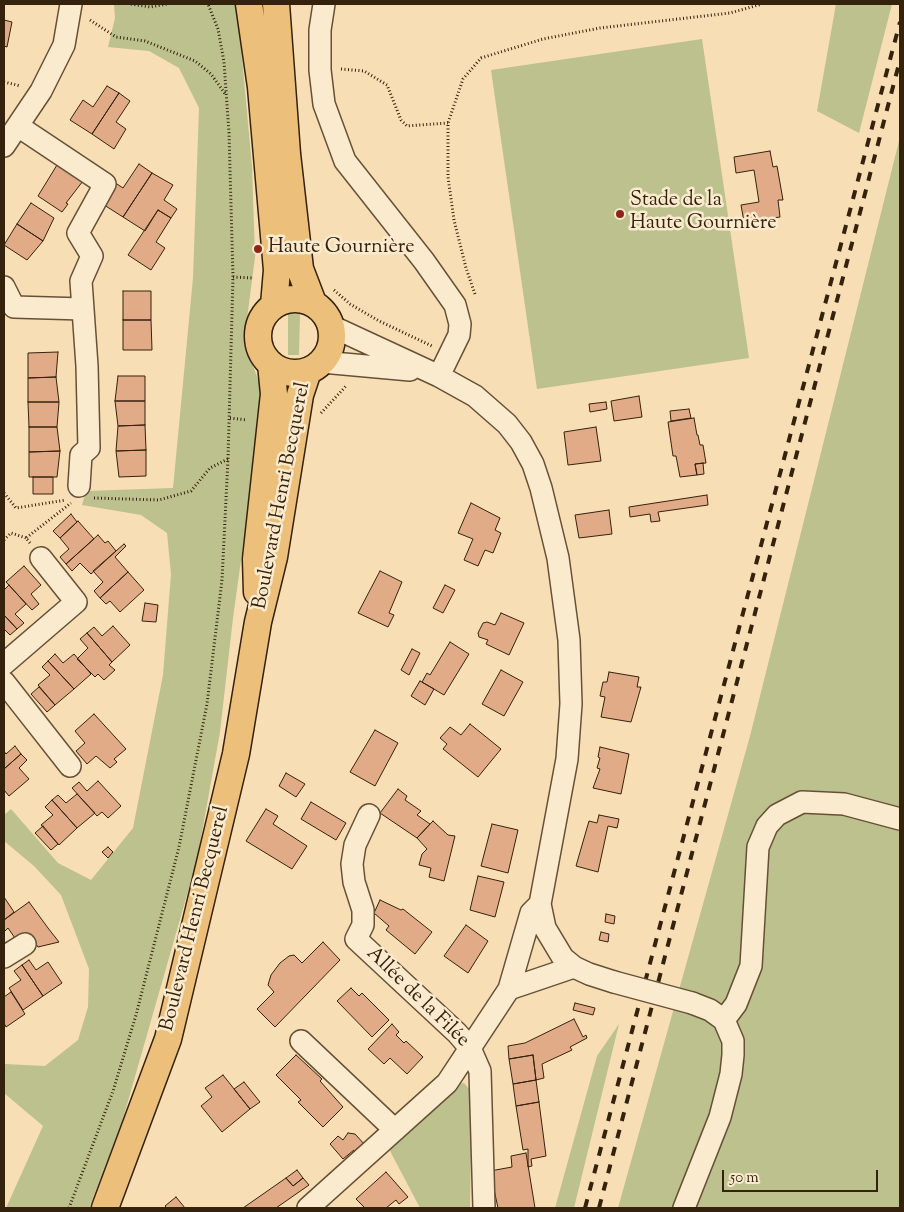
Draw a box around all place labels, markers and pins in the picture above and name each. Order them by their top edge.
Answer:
place label: Stade de la Haute Gournière [630,190,777,237]
marker: Stade de la Haute Gournière [614,208,626,220]
place label: Haute Gournière [268,237,415,261]
marker: Haute Gournière [252,243,264,255]

